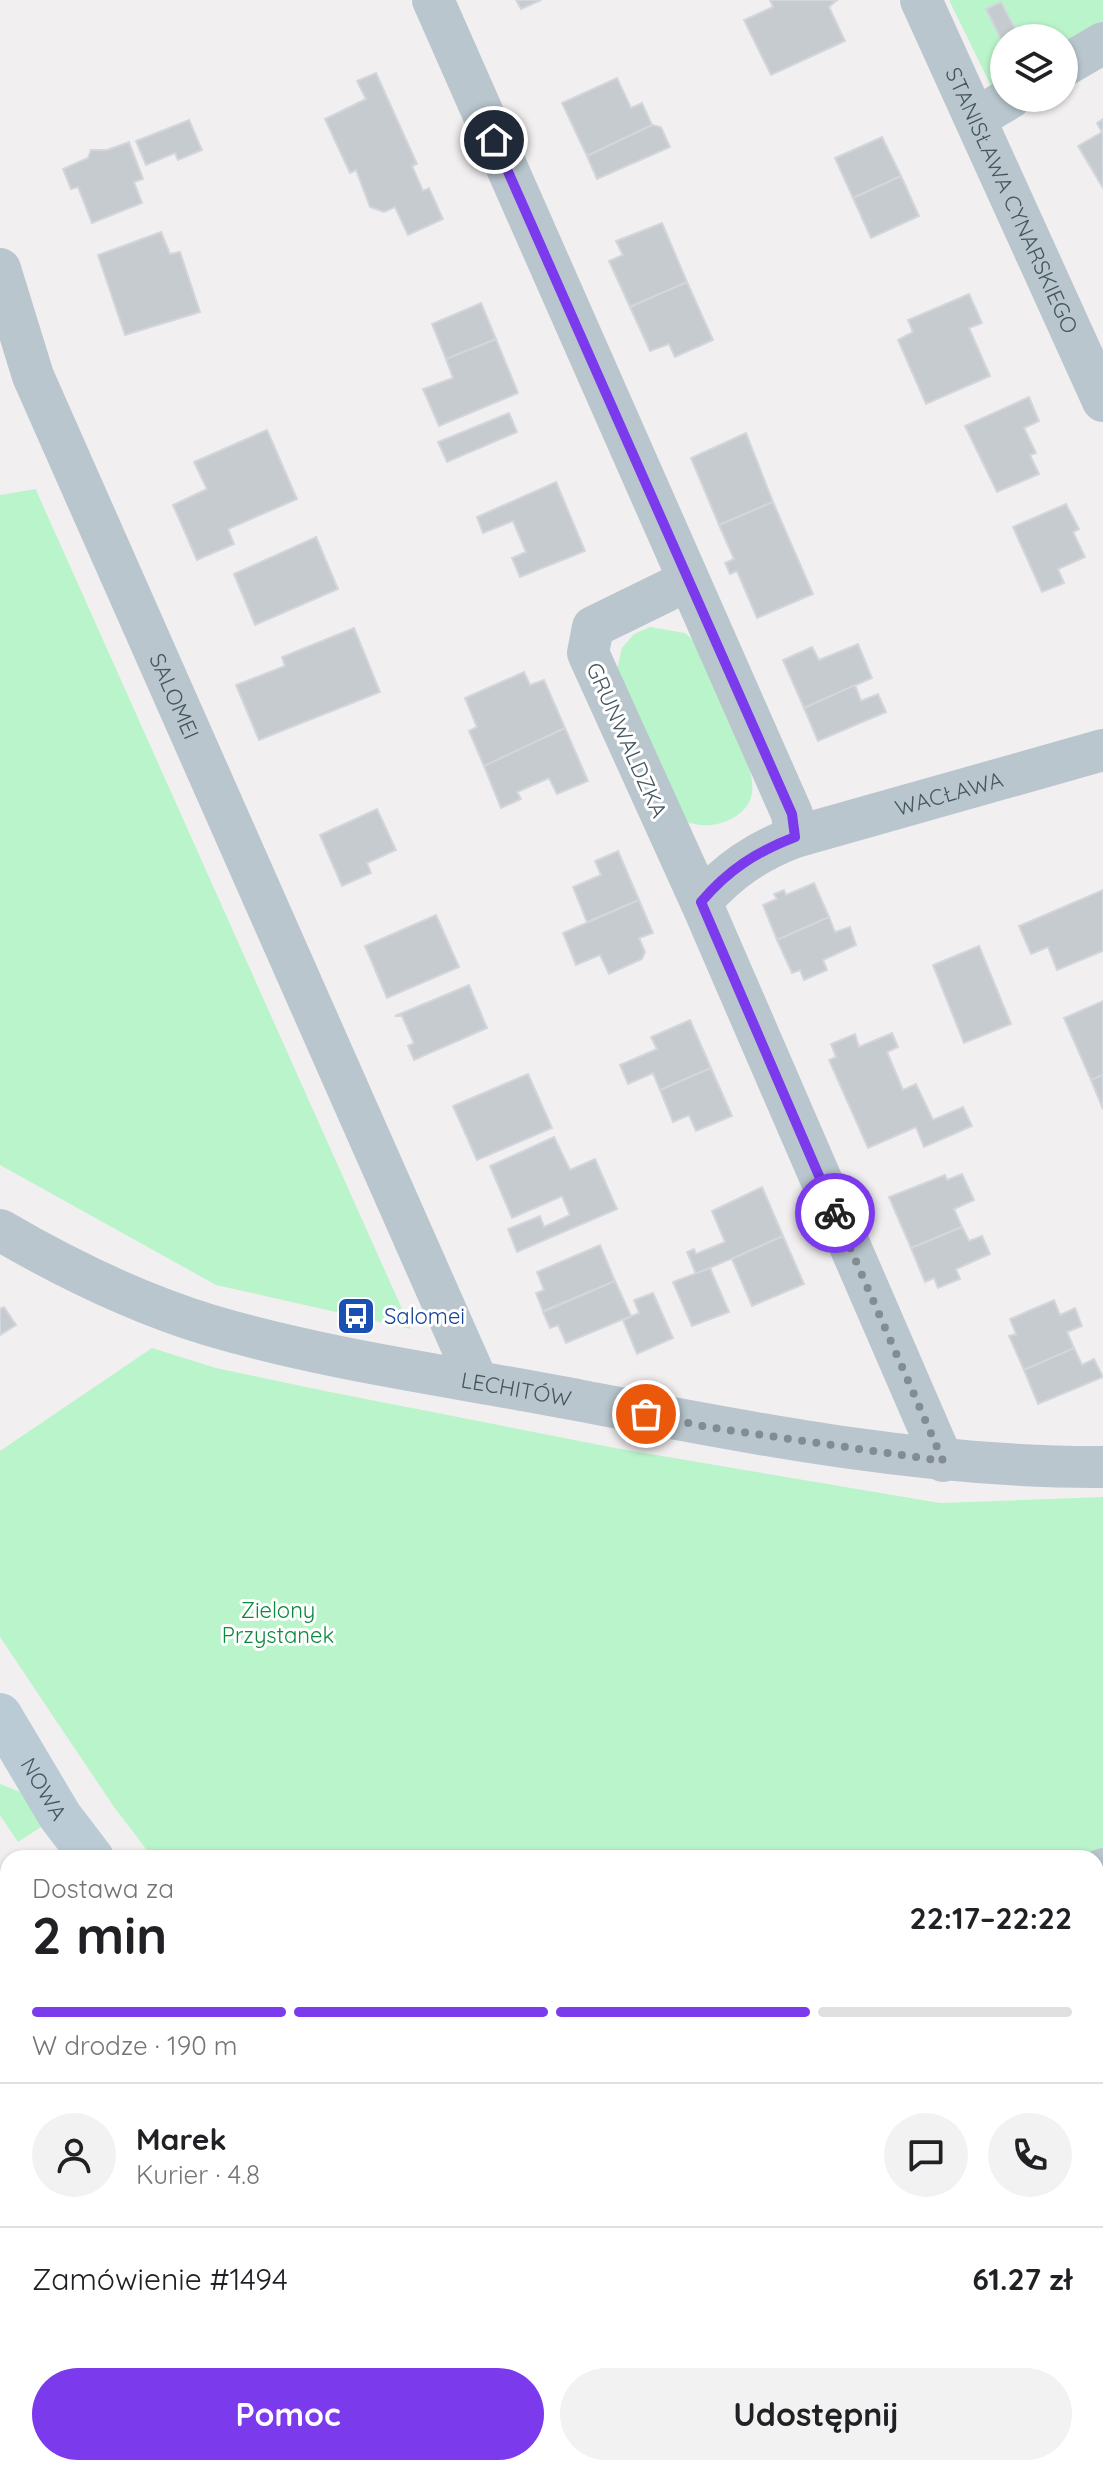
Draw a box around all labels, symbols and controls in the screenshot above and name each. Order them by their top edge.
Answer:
map controls [990,24,1078,112]
button: layers [990,24,1078,112]
street label: STANISŁAWA CYNARSKIEGO [939,63,1084,338]
pin [460,106,528,174]
icon: home [472,118,516,162]
street label: SALOMEI [143,649,206,744]
street label: GRUNWALDZKA [580,658,674,822]
street label: WACŁAWA [892,765,1006,822]
courier [795,1173,875,1253]
icon: bike [813,1191,857,1235]
bus stop icon: Salomei [335,1295,377,1337]
place label: Salomei [384,1302,465,1330]
street label: LECHITÓW [459,1366,574,1413]
pin [612,1380,680,1448]
icon: bag [624,1392,668,1436]
park label: Zielony Przystanek [222,1596,334,1649]
street label: NOWA [15,1753,73,1825]
text: Dostawa za [32,1872,174,1905]
text: 22:17–22:22 [910,1899,1072,1937]
text: 2 min [32,1902,167,1967]
text: W drodze · 190 m [32,2029,237,2062]
button: person [32,2113,116,2197]
button: chat [884,2113,968,2197]
button: phone [988,2113,1072,2197]
text: Marek [136,2120,227,2158]
text: Kurier · 4.8 [136,2158,260,2191]
text: Zamówienie #1494 [32,2260,288,2298]
text: 61.27 zł [972,2260,1072,2298]
button: Pomoc [32,2368,544,2460]
button: Udostępnij [560,2368,1072,2460]

